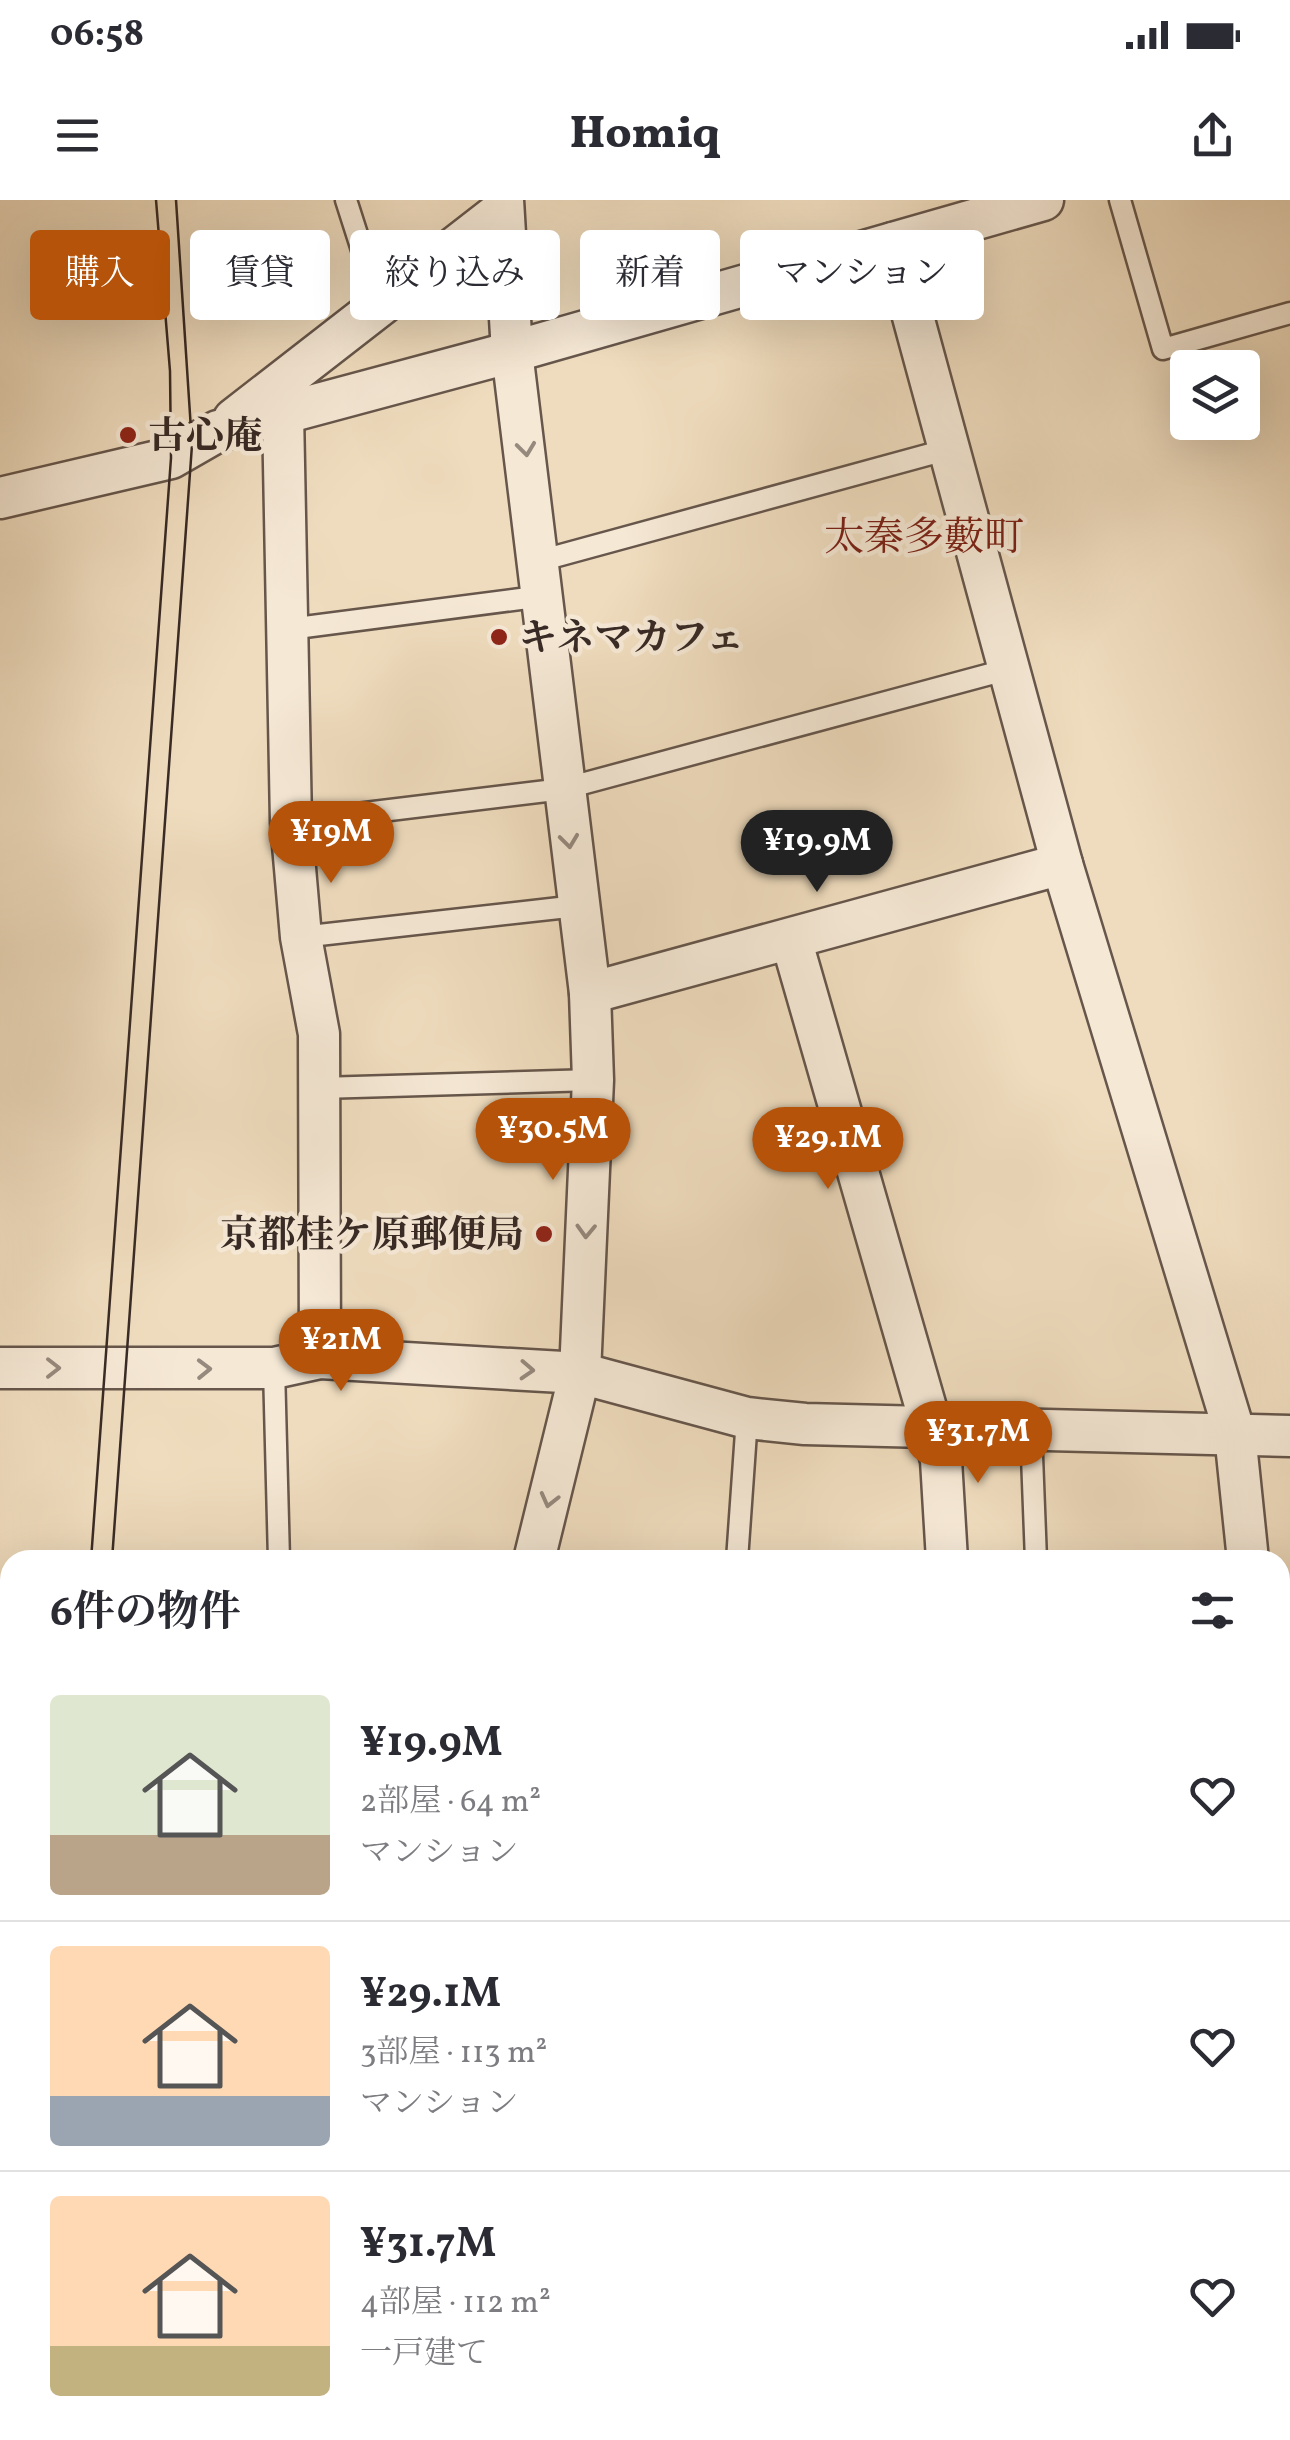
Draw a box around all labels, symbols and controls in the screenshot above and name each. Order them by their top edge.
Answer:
text: 06:58 [50,9,144,62]
text: Homiq [570,104,720,167]
icon: menu [50,108,105,163]
icon: share [1185,108,1240,163]
chip: 購入 [30,230,170,320]
chip: 賃貸 [190,230,330,320]
chip: 絞り込み [350,230,560,320]
chip: 新着 [580,230,720,320]
chip: マンション [740,230,984,320]
map controls [1170,350,1260,440]
button: layers [1170,350,1260,440]
place label: 古心庵 [148,412,262,465]
marker: 古心庵 [117,424,139,446]
one-way arrow [515,440,536,457]
district label: 太秦多藪町 [824,512,1024,568]
place label: キネマカフェ [519,614,744,667]
marker: キネマカフェ [488,626,510,648]
pin: ¥19M [272,801,390,886]
pin: ¥19.9M [736,810,898,895]
text: ¥19M [290,811,372,855]
text: ¥19.9M [763,820,871,864]
one-way arrow [558,834,579,850]
pin: ¥30.5M [472,1098,634,1183]
pin: ¥29.1M [747,1107,909,1192]
text: ¥30.5M [498,1108,608,1152]
text: ¥29.1M [774,1117,882,1161]
place label: 京都桂ケ原郵便局 [220,1211,524,1264]
marker: 京都桂ケ原郵便局 [533,1223,555,1245]
one-way arrow [576,1223,597,1239]
pin: ¥21M [282,1309,400,1394]
text: ¥21M [301,1319,381,1363]
one-way arrow [46,1357,62,1379]
one-way arrow [196,1358,212,1380]
one-way arrow [520,1359,536,1380]
pin: ¥31.7M [897,1401,1059,1486]
text: ¥31.7M [926,1411,1030,1455]
one-way arrow [539,1491,560,1508]
icon: filters [1185,1583,1240,1638]
text: 6件の物件 [50,1585,241,1644]
text: ¥19.9M [360,1715,502,1774]
icon: home [130,1735,250,1855]
icon: heart [1185,1768,1240,1823]
text: 2部屋 · 64 m² [360,1781,541,1825]
text: マンション [360,1832,519,1876]
text: ¥29.1M [360,1966,501,2025]
icon: home [130,1986,250,2106]
icon: heart [1185,2019,1240,2074]
text: 3部屋 · 113 m² [360,2032,547,2076]
text: マンション [360,2083,519,2127]
text: ¥31.7M [360,2216,496,2275]
icon: home [130,2236,250,2356]
icon: heart [1185,2269,1240,2324]
text: 4部屋 · 112 m² [360,2282,551,2326]
text: 一戸建て [360,2333,488,2377]

